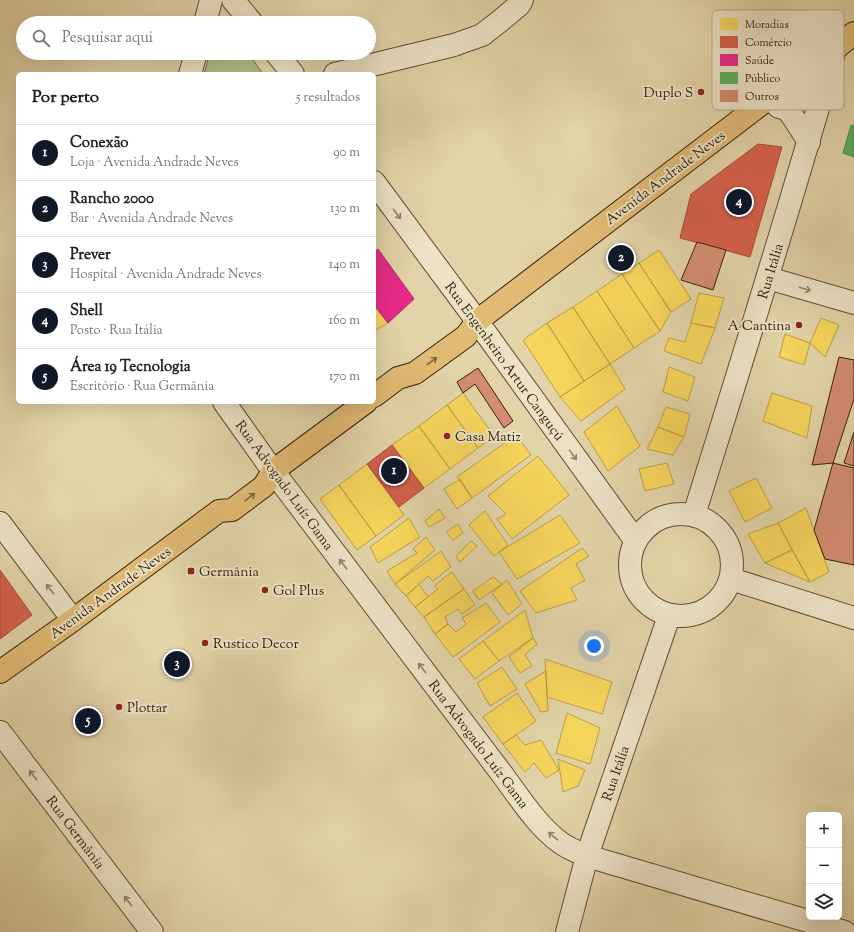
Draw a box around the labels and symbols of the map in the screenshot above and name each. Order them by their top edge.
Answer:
legend [712,10,844,110]
text: Moradias [745,17,789,33]
text: Comércio [745,35,792,51]
text: Saúde [745,53,774,69]
text: Público [745,71,780,87]
place label: Duplo S [643,84,693,104]
marker: Duplo S [696,87,706,97]
text: Outros [745,89,779,105]
street label: Avenida Andrade Neves [602,127,730,230]
pin: 4 [726,187,752,217]
one-way arrow [393,208,401,219]
street label: Rua Itália [754,241,790,302]
pin: 2 [608,243,634,273]
street label: Rua Engenheiro Artur Canguçú [439,279,568,446]
one-way arrow [799,286,812,293]
place label: A Cantina [727,317,792,337]
marker: A Cantina [794,320,804,330]
one-way arrow [426,356,437,365]
street label: Rua Advogado Luíz Gama [229,417,338,556]
place label: Casa Matiz [455,428,521,448]
marker: Casa Matiz [442,431,452,441]
one-way arrow [569,449,578,460]
pin: 1 [381,456,407,486]
one-way arrow [244,493,255,501]
street label: Avenida Andrade Neves [46,543,176,645]
one-way arrow [339,559,348,570]
place label: Germânia [199,563,260,583]
marker: Germânia [186,566,196,576]
place label: Gol Plus [273,582,324,602]
one-way arrow [45,583,54,594]
marker: Gol Plus [260,585,270,595]
place label: Rustico Decor [213,635,299,655]
your location [584,636,604,656]
marker: Rustico Decor [200,638,210,648]
pin: 3 [164,649,190,679]
one-way arrow [418,663,426,674]
street label: Rua Advogado Luíz Gama [422,677,533,814]
place label: Plottar [127,699,168,719]
marker: Plottar [114,702,124,712]
pin: 5 [75,706,101,736]
street label: Rua Itália [598,743,636,804]
one-way arrow [28,770,37,781]
street label: Rua Germânia [40,792,109,874]
one-way arrow [548,832,559,841]
one-way arrow [124,896,133,907]

